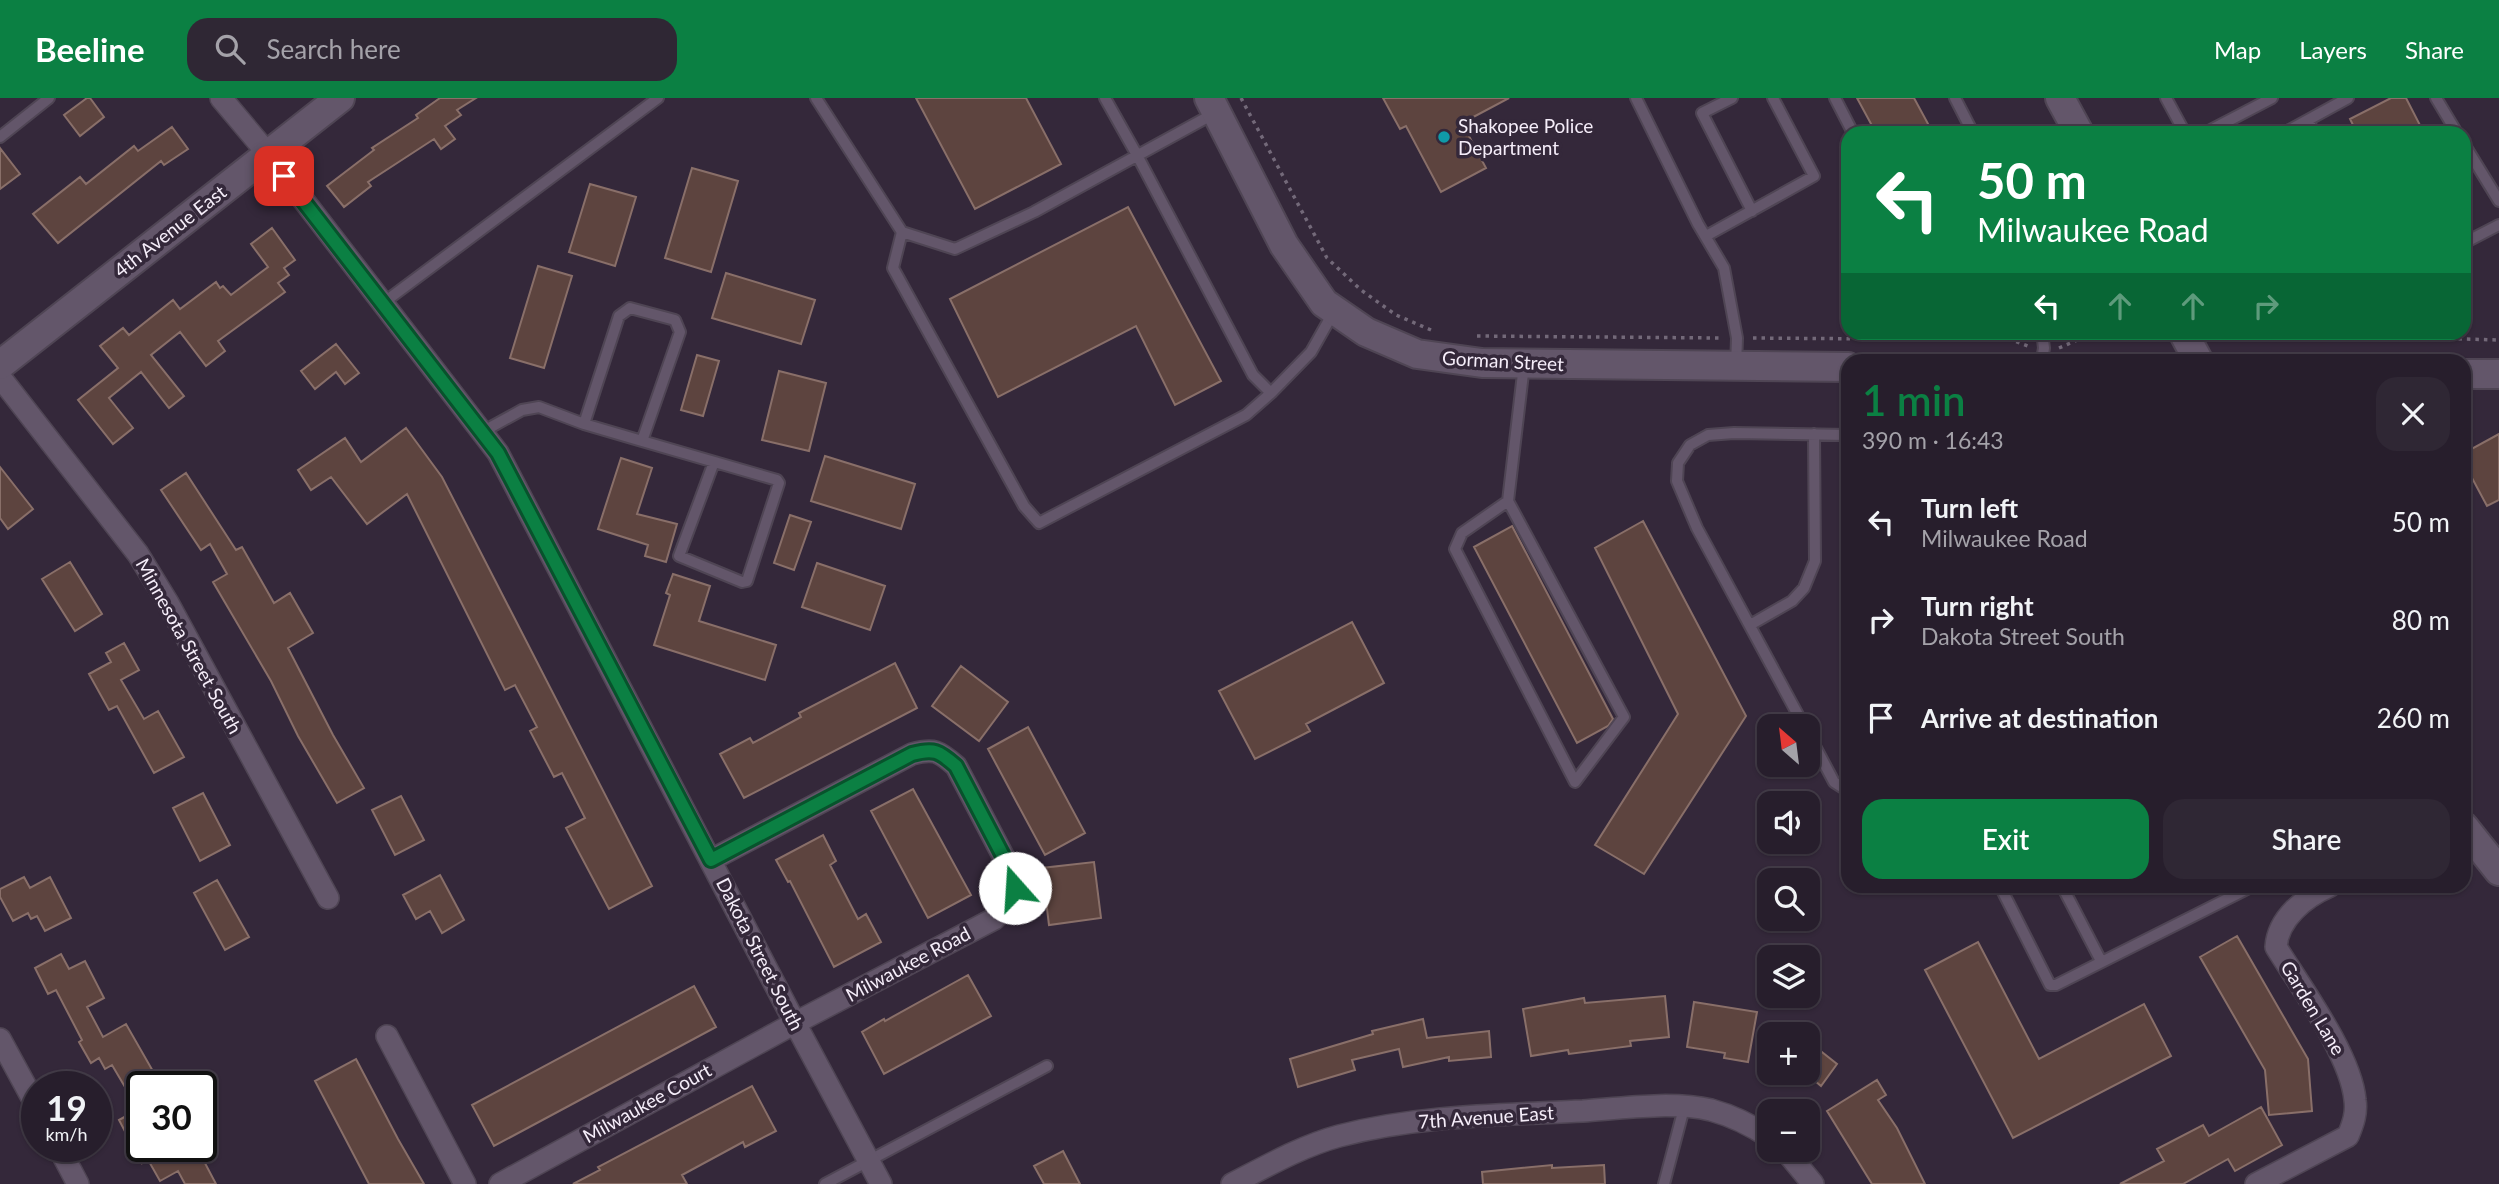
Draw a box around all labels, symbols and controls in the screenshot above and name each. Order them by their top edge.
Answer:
search box [187,18,677,81]
text: Beeline [35,29,145,69]
icon: search [211,30,249,68]
text: Search here [267,33,401,65]
text: Map [2214,35,2261,64]
text: Layers [2299,35,2367,64]
text: Share [2405,35,2464,64]
place label: Shakopee Police Department [1458,114,1593,159]
marker: Shakopee Police Department [1436,129,1452,145]
pin [254,146,314,206]
text: 50 m [1977,151,2087,209]
icon: left [1862,154,1953,245]
icon: arrive [265,157,303,195]
street label: 4th Avenue East [109,180,230,281]
text: Milwaukee Road [1977,210,2209,249]
icon: left [2028,287,2066,325]
icon: ahead [2101,287,2139,325]
icon: ahead [2174,287,2212,325]
icon: right [2247,287,2285,325]
street label: Gorman Street [1441,346,1565,375]
text: 1 min [1862,375,1966,425]
button: close [2376,377,2450,451]
text: 390 m · 16:43 [1862,426,2004,454]
text: Turn left [1921,492,2018,524]
icon: left [1862,503,1900,541]
text: 50 m [2392,506,2450,538]
text: Milwaukee Road [1921,524,2088,552]
street label: Minnesota Street South [132,554,247,738]
text: Turn right [1921,590,2034,622]
icon: right [1862,601,1900,639]
text: 80 m [2392,604,2450,636]
text: Dakota Street South [1921,622,2125,650]
icon: arrive [1862,699,1900,737]
text: Arrive at destination [1921,702,2158,734]
text: 260 m [2377,702,2450,734]
north arrow [1757,714,1820,777]
map controls [1757,714,1820,1162]
button: sound [1757,791,1820,854]
button: Exit [1862,799,2149,879]
button: Share [2163,799,2450,879]
position arrow [978,851,1052,925]
button: search [1757,868,1820,931]
street label: Dakota Street South [712,874,809,1034]
street label: Milwaukee Road [842,921,974,1006]
button: layers [1757,945,1820,1008]
street label: Garden Lane [2276,956,2351,1059]
button: + [1757,1022,1820,1085]
street label: Milwaukee Court [579,1058,715,1147]
speed limit sign: 30 [126,1071,217,1162]
text: 19 [46,1086,87,1128]
button: − [1757,1099,1820,1162]
street label: 7th Avenue East [1417,1100,1555,1133]
text: km/h [45,1123,88,1145]

